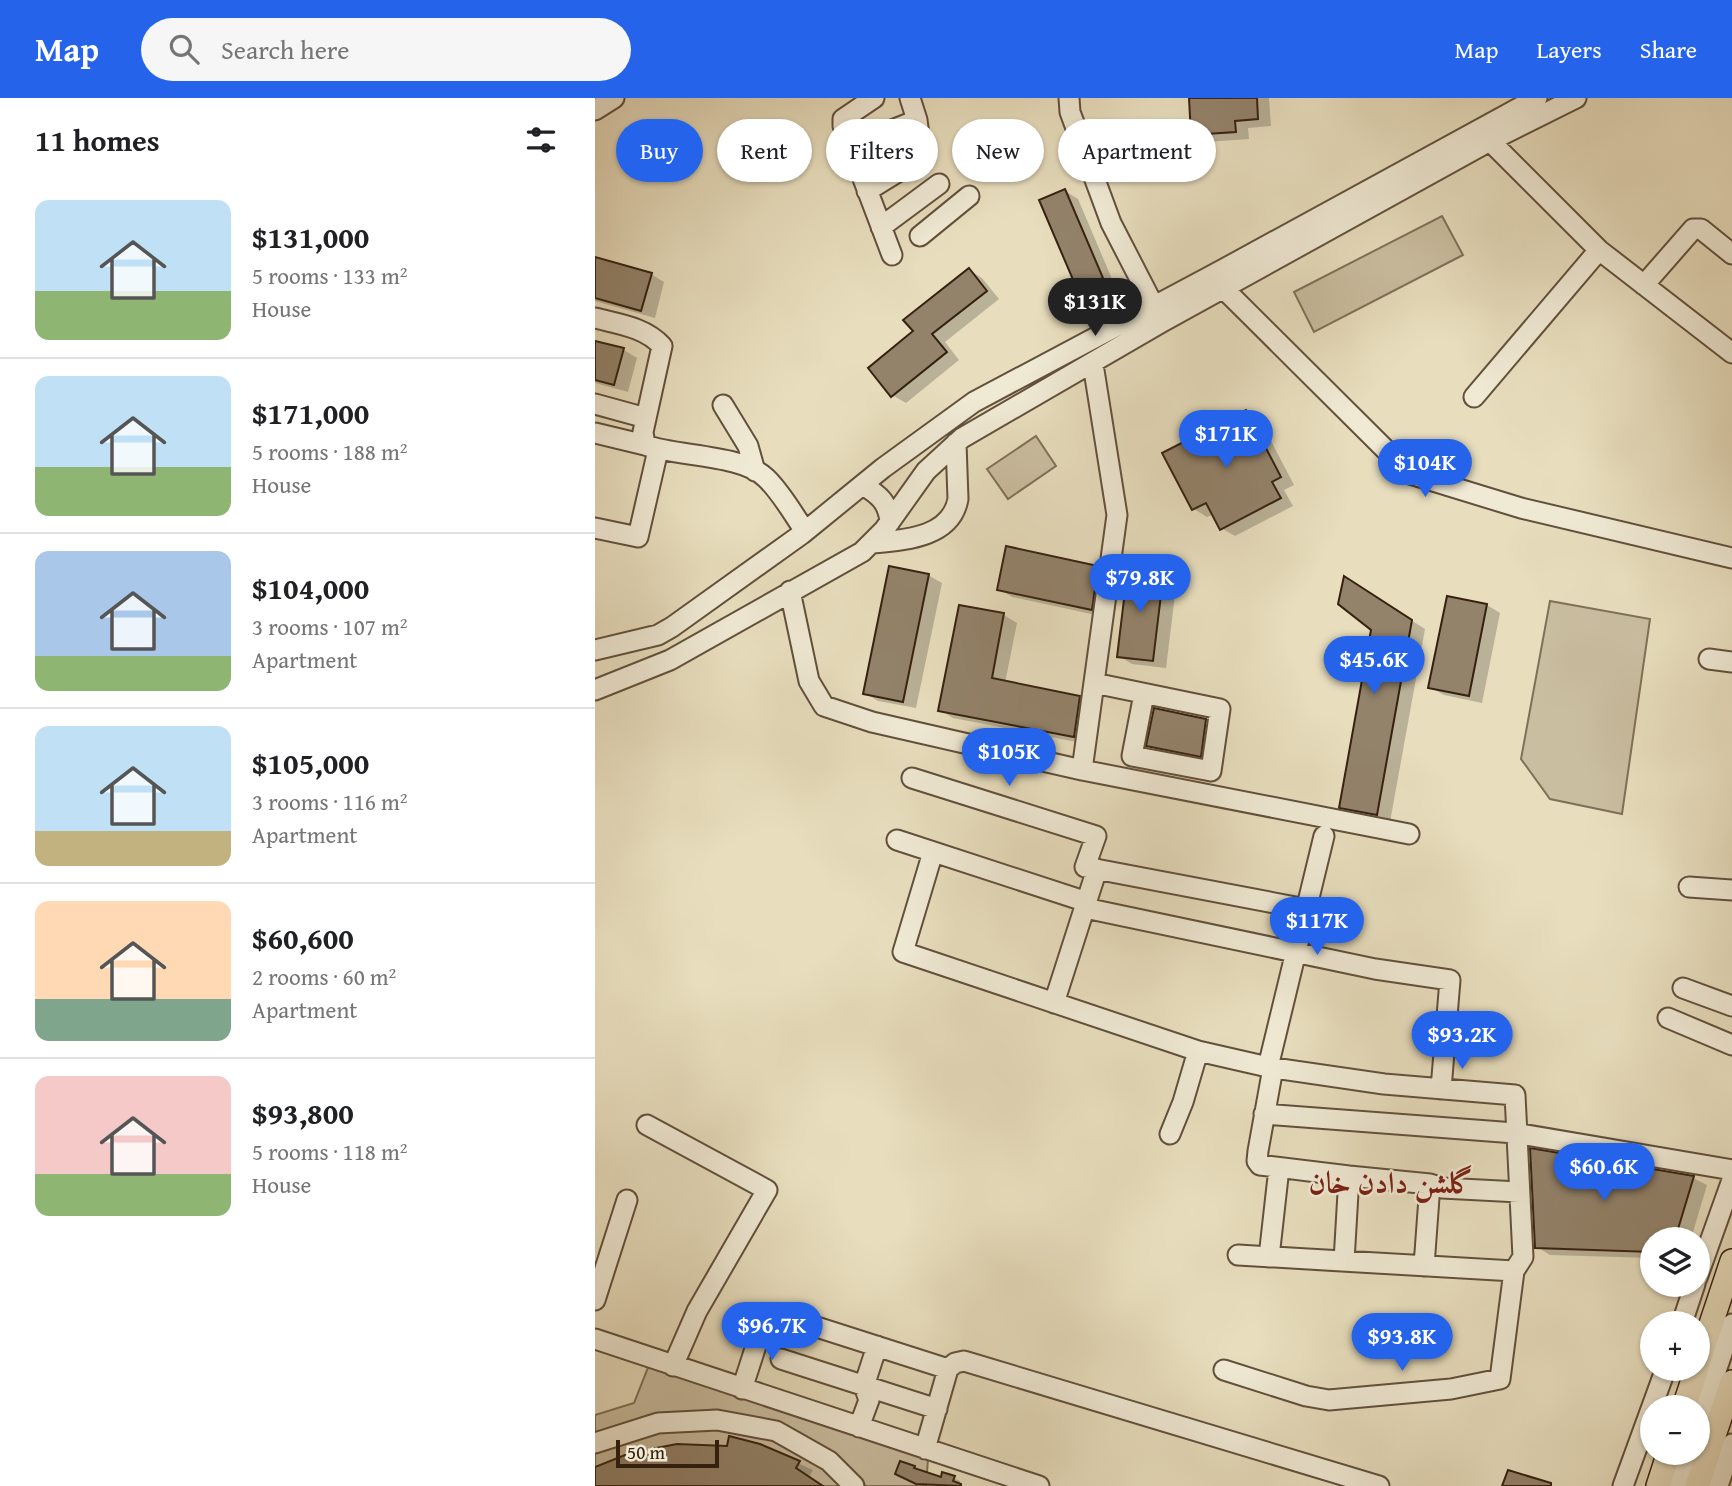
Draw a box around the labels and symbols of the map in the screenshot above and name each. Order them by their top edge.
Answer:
pin: $131K [1046,278,1144,338]
pin: $171K [1177,410,1275,470]
pin: $104K [1376,440,1474,499]
pin: $79.8K [1083,554,1197,614]
pin: $45.6K [1317,636,1431,696]
pin: $105K [960,728,1058,788]
pin: $117K [1268,898,1366,957]
pin: $93.2K [1405,1012,1519,1071]
pin: $60.6K [1547,1144,1661,1203]
district label: گلشن دادن خان [1309,1160,1473,1204]
pin: $96.7K [715,1302,829,1362]
pin: $93.8K [1345,1314,1459,1373]
scale bar [616,1437,719,1469]

